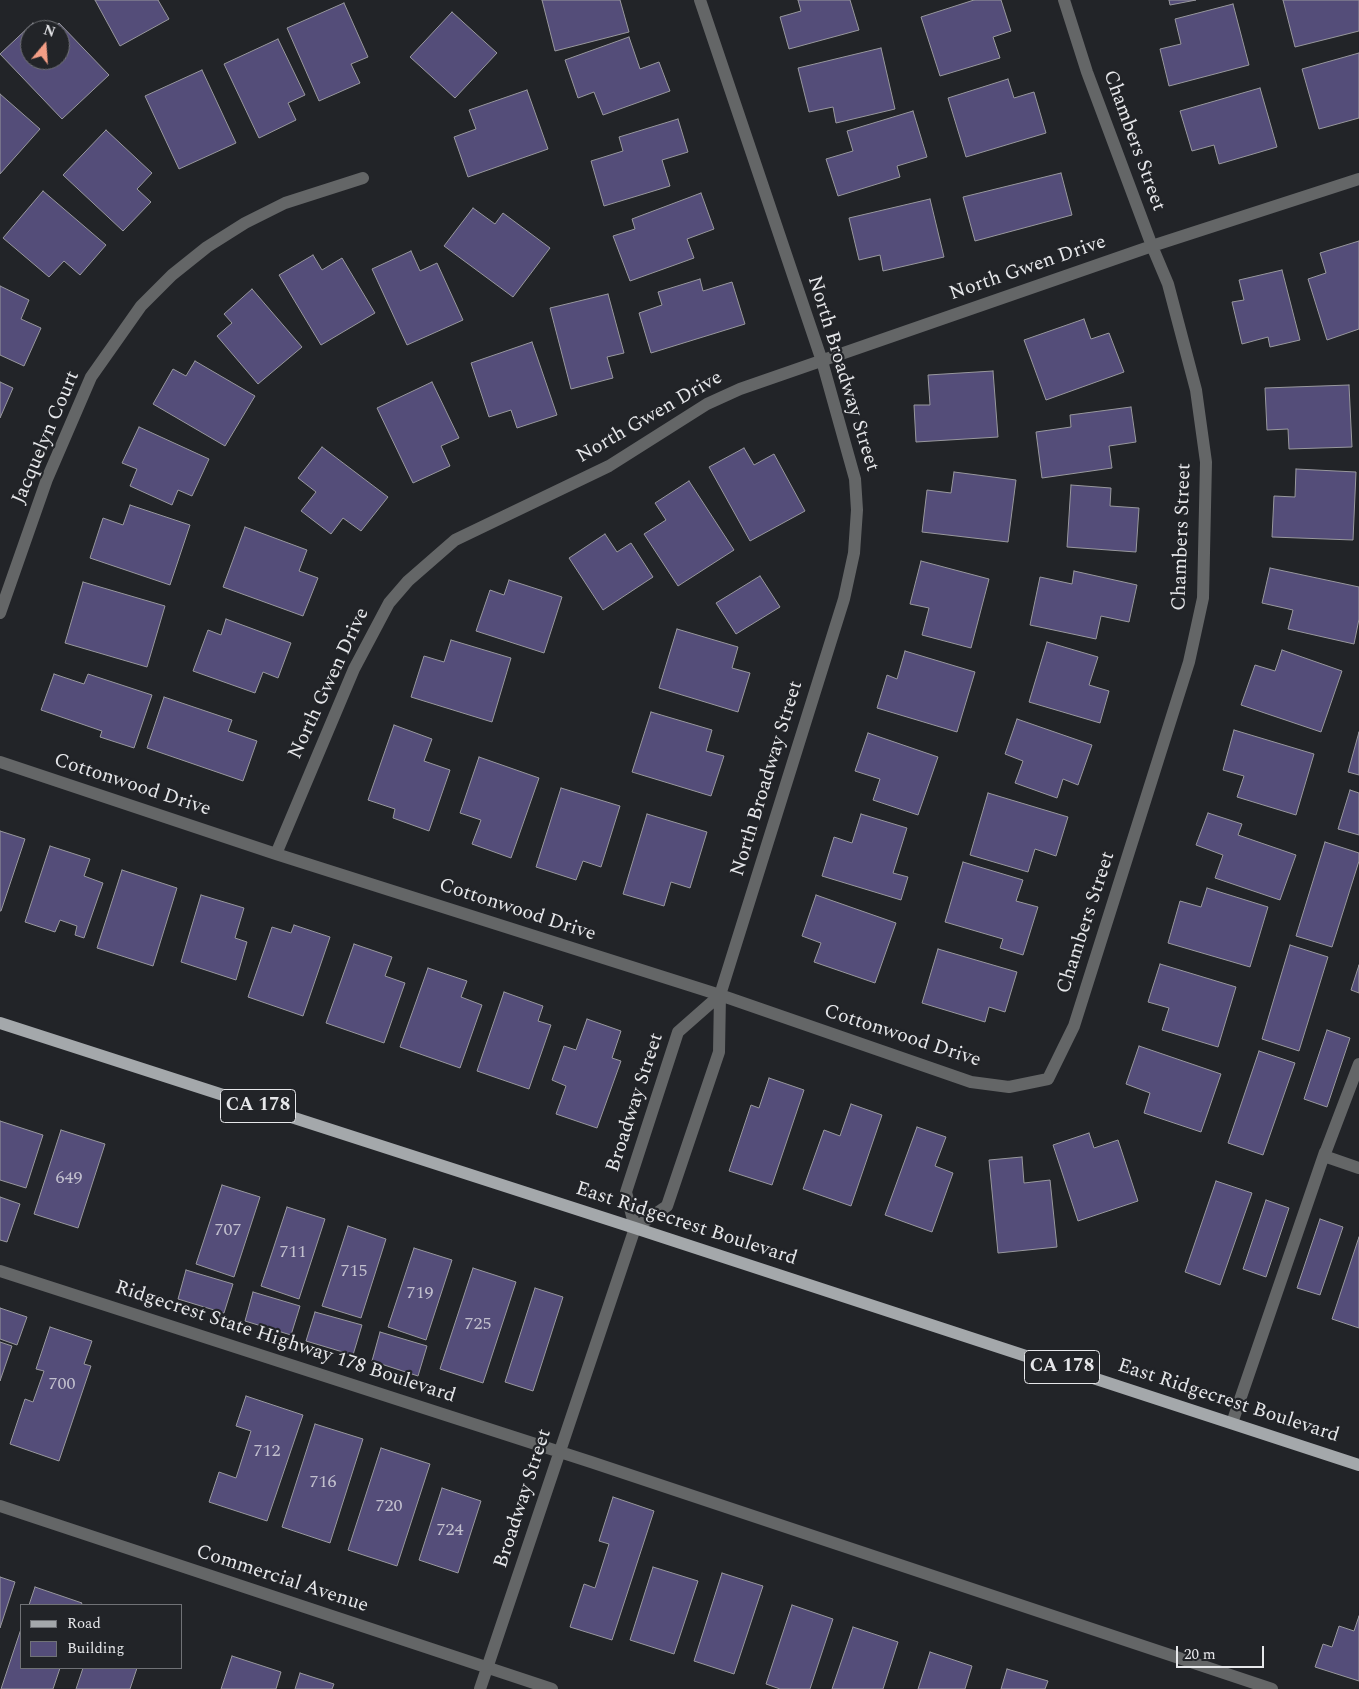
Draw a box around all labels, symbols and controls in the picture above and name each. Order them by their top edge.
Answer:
text: N [41,19,58,43]
north arrow [20,20,70,70]
street label: Chambers Street [1096,67,1170,215]
street label: North Gwen Drive [946,231,1110,307]
street label: North Broadway Street [801,273,883,475]
street label: North Gwen Drive [573,367,727,469]
street label: Jacquelyn Court [8,368,86,508]
street label: Chambers Street [1168,463,1198,611]
street label: North Gwen Drive [284,605,376,763]
street label: North Broadway Street [727,678,809,880]
street label: Cottonwood Drive [50,749,214,823]
street label: Chambers Street [1053,849,1121,997]
street label: Cottonwood Drive [435,874,599,948]
street label: Cottonwood Drive [820,1000,984,1074]
street label: Broadway Street [602,1030,670,1176]
road number: CA 178 [220,1090,296,1122]
house number: 649 [56,1168,82,1190]
street label: East Ridgecrest Boulevard [572,1178,800,1272]
house number: 707 [215,1220,241,1242]
house number: 711 [280,1242,306,1264]
house number: 715 [341,1261,367,1283]
street label: Ridgecrest State Highway 178 Boulevard [112,1276,458,1410]
house number: 719 [407,1283,433,1305]
house number: 725 [465,1314,491,1336]
road number: CA 178 [1024,1350,1100,1384]
street label: East Ridgecrest Boulevard [1114,1355,1342,1449]
house number: 700 [49,1374,75,1396]
street label: Broadway Street [490,1426,558,1572]
house number: 712 [254,1441,280,1463]
house number: 716 [310,1472,336,1494]
house number: 720 [376,1496,402,1518]
house number: 724 [437,1520,463,1542]
street label: Commercial Avenue [193,1541,371,1619]
legend [20,1604,182,1669]
text: Road [67,1612,101,1635]
scale bar [1179,1636,1266,1668]
text: Building [67,1637,124,1660]
text: 20 m [1184,1643,1216,1666]

